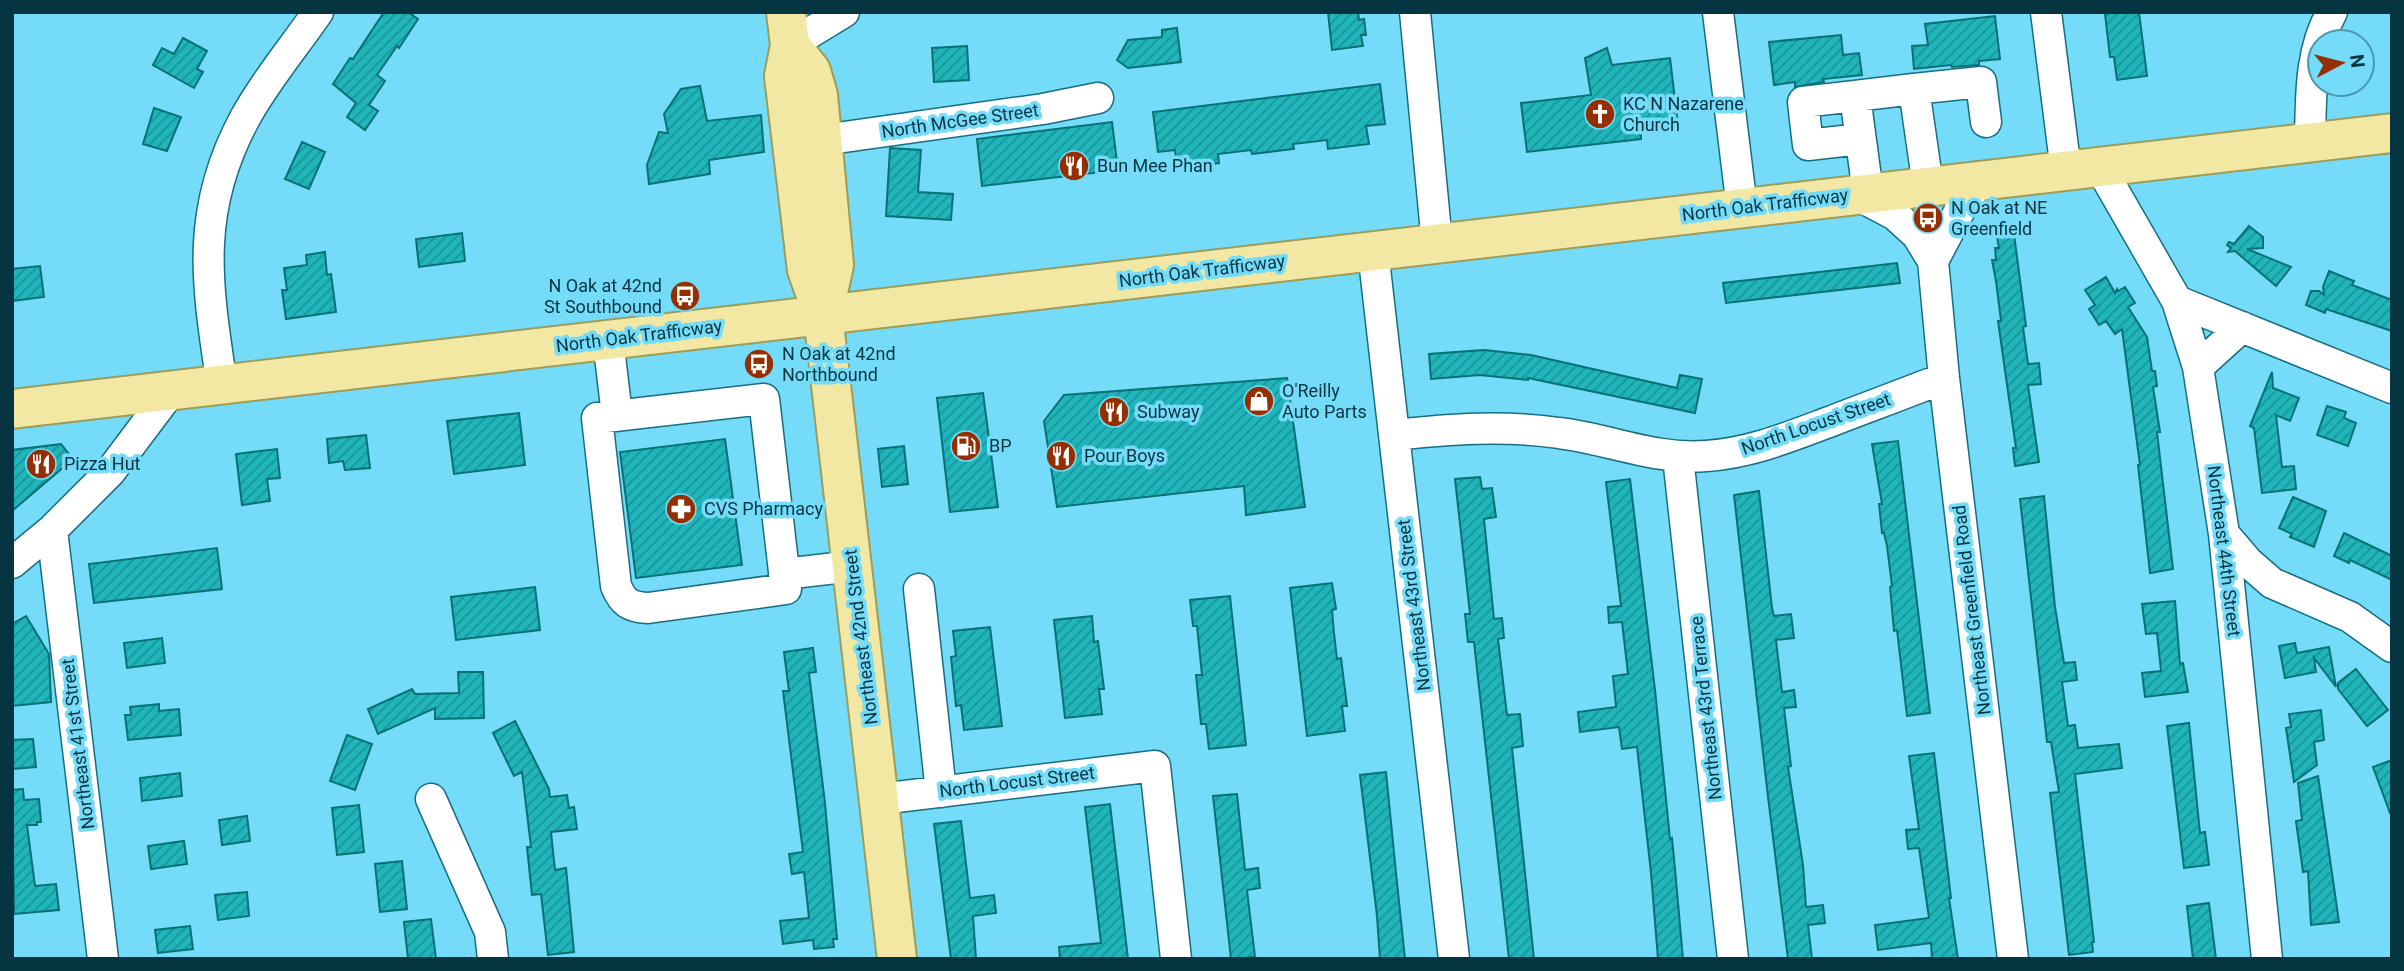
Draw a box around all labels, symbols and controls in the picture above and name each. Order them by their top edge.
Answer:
north arrow [2306,28,2376,98]
text: N [2345,53,2370,69]
place label: KC N Nazarene Church [1623,93,1744,135]
church icon: KC N Nazarene Church [1583,97,1617,131]
street label: North McGee Street [880,99,1040,142]
restaurant icon: Bun Mee Phan [1057,149,1091,183]
place label: Bun Mee Phan [1097,155,1213,176]
street label: North Oak Trafficway [1681,184,1850,225]
place label: N Oak at NE Greenfield [1951,197,2047,239]
bus stop icon: N Oak at NE Greenfield [1911,201,1945,235]
street label: North Oak Trafficway [1118,250,1287,291]
place label: N Oak at 42nd St Southbound [544,275,662,317]
bus stop icon: N Oak at 42nd St Southbound [668,279,702,313]
street label: North Oak Trafficway [555,315,724,356]
place label: N Oak at 42nd Northbound [782,343,896,385]
bus stop icon: N Oak at 42nd Northbound [742,347,776,381]
place label: O'Reilly Auto Parts [1282,380,1367,422]
shop icon: O'Reilly Auto Parts [1242,384,1276,418]
street label: North Locust Street [1738,388,1893,459]
restaurant icon: Subway [1097,395,1131,429]
place label: Subway [1137,401,1200,422]
fuel station icon: BP [949,429,983,463]
place label: BP [989,435,1012,456]
restaurant icon: Pour Boys [1044,439,1078,473]
place label: Pour Boys [1084,445,1165,466]
restaurant icon: Pizza Hut [24,447,58,481]
place label: Pizza Hut [64,453,141,474]
street label: Northeast 44th Street [2204,464,2245,638]
pharmacy icon: CVS Pharmacy [664,492,698,526]
place label: CVS Pharmacy [704,498,823,519]
street label: Northeast Greenfield Road [1948,504,1995,716]
street label: Northeast 43rd Street [1393,518,1434,692]
street label: Northeast 42nd Street [839,548,882,726]
street label: Northeast 43rd Terrace [1685,615,1726,801]
street label: Northeast 41st Street [57,657,98,831]
street label: North Locust Street [938,762,1096,801]

